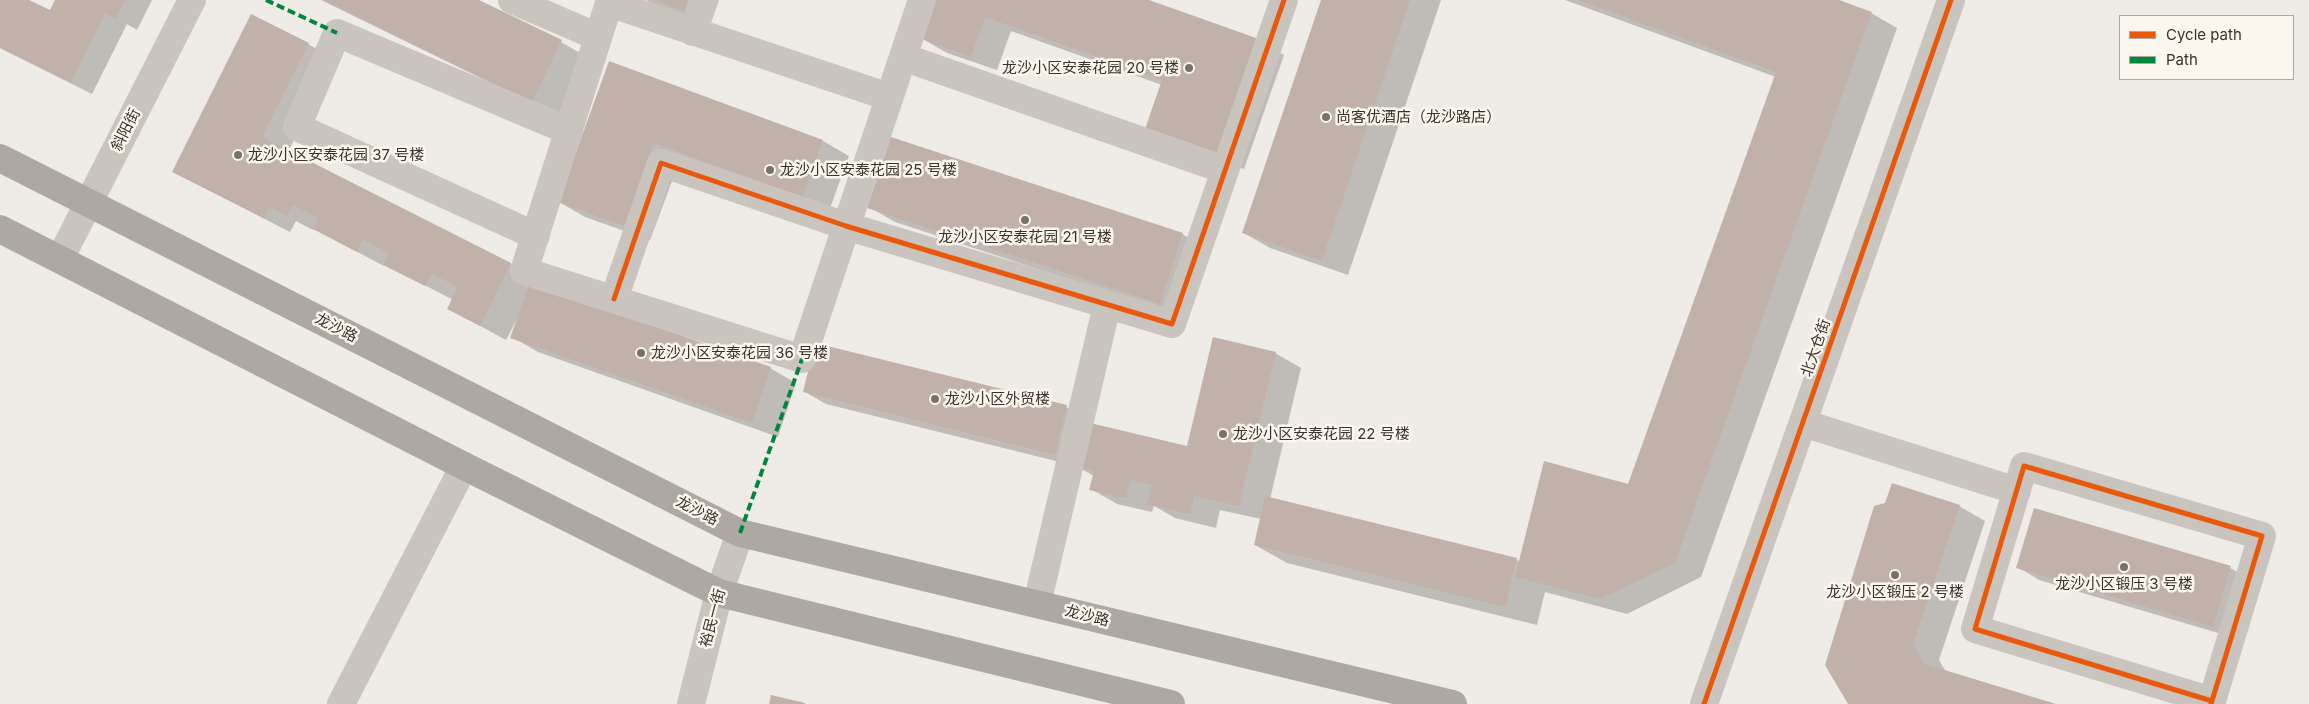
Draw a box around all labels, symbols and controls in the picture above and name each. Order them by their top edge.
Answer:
legend [2119,15,2294,80]
text: Cycle path [2166,25,2242,44]
text: Path [2166,50,2198,69]
place label: 龙沙小区安泰花园 20 号楼 [1002,59,1179,77]
marker: 龙沙小区安泰花园 20 号楼 [1183,62,1195,74]
street label: 斜阳街 [108,106,144,154]
place label: 尚客优酒店（龙沙路店） [1336,108,1501,126]
marker: 尚客优酒店（龙沙路店） [1320,111,1332,123]
place label: 龙沙小区安泰花园 37 号楼 [248,146,424,164]
marker: 龙沙小区安泰花园 37 号楼 [232,149,244,161]
place label: 龙沙小区安泰花园 25 号楼 [780,161,957,179]
marker: 龙沙小区安泰花园 25 号楼 [764,164,776,176]
marker: 龙沙小区安泰花园 21 号楼 [1019,214,1031,226]
place label: 龙沙小区安泰花园 21 号楼 [938,228,1112,246]
street label: 龙沙路 [312,310,360,346]
street label: 北大仓街 [1798,317,1834,379]
place label: 龙沙小区安泰花园 36 号楼 [651,344,828,362]
marker: 龙沙小区安泰花园 36 号楼 [635,347,647,359]
place label: 龙沙小区外贸楼 [945,390,1050,408]
marker: 龙沙小区外贸楼 [929,393,941,405]
place label: 龙沙小区安泰花园 22 号楼 [1233,425,1410,443]
marker: 龙沙小区安泰花园 22 号楼 [1217,428,1229,440]
street label: 龙沙路 [673,493,721,529]
marker: 龙沙小区锻压 3 号楼 [2118,561,2130,573]
marker: 龙沙小区锻压 2 号楼 [1889,569,1901,581]
place label: 龙沙小区锻压 3 号楼 [2055,575,2193,593]
place label: 龙沙小区锻压 2 号楼 [1826,583,1964,601]
street label: 裕民一街 [697,587,729,649]
street label: 龙沙路 [1063,602,1111,630]

